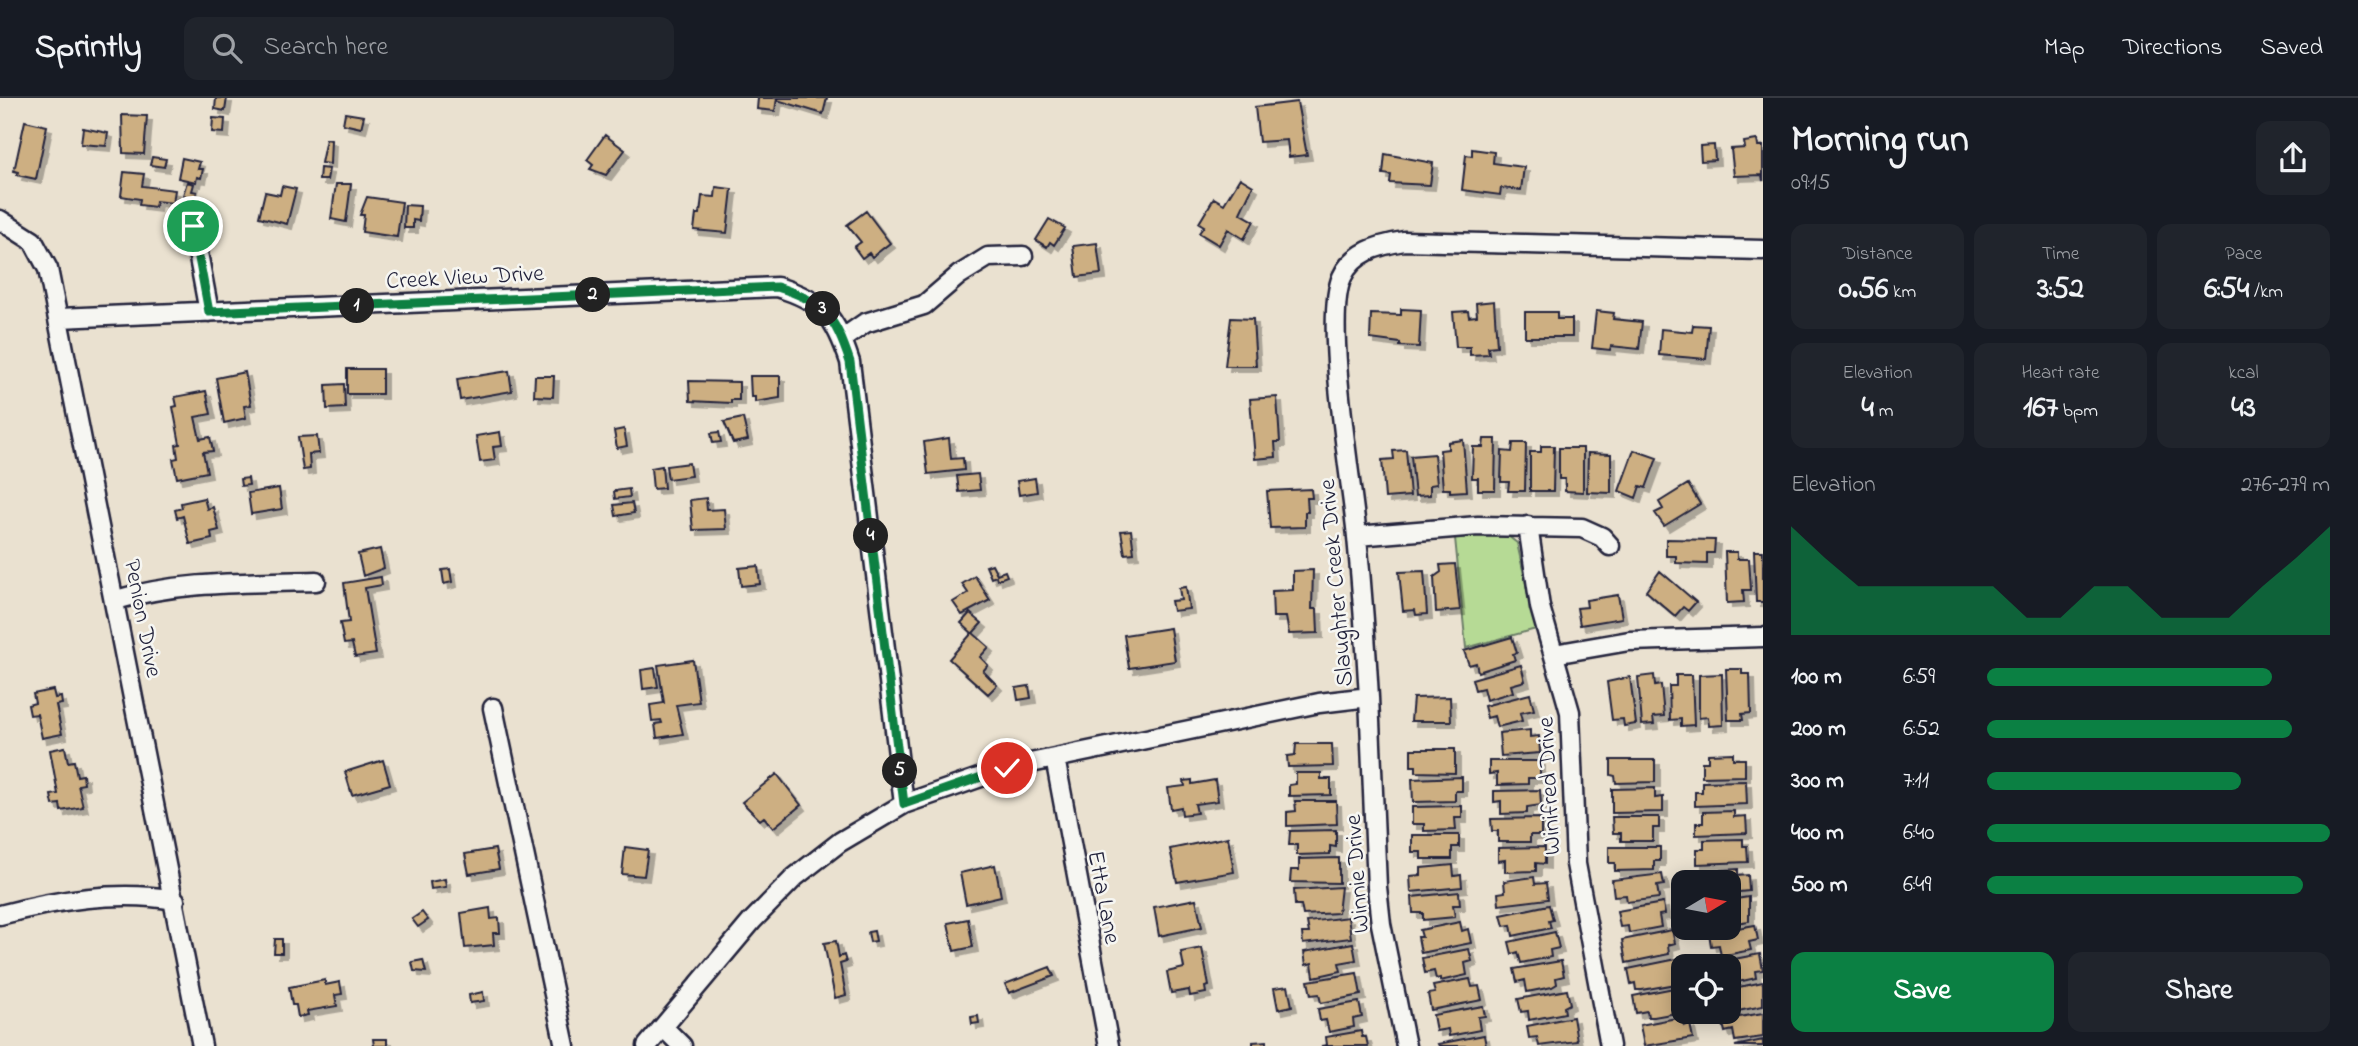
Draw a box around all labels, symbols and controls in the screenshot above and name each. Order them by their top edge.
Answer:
search box [184,17,674,80]
text: Sprintly [35,24,142,72]
icon: search [208,29,246,67]
text: Search here [264,29,388,67]
text: Map [2044,31,2085,66]
text: Directions [2123,31,2222,66]
text: Saved [2260,31,2323,66]
text: Morning run [1791,113,1969,169]
button: share [2256,121,2330,195]
text: 09:15 [1791,167,1830,200]
pin [163,196,223,256]
icon: arrive [174,207,212,245]
text: Distance [1843,241,1913,268]
text: Time [2042,241,2079,268]
text: Pace [2225,241,2262,268]
street label: Creek View Drive [385,257,545,300]
text: 0.56 [1839,268,1888,312]
text: 3:52 [2037,268,2084,312]
text: 6:54 [2204,268,2249,312]
pin: 2 [576,278,610,312]
text: km [1888,279,1916,306]
text: /km [2249,279,2283,306]
text: 2 [588,281,597,308]
pin: 1 [340,288,374,324]
text: 1 [353,292,360,319]
pin: 3 [806,292,840,326]
text: 3 [819,295,826,322]
text: Elevation [1843,360,1912,387]
text: Heart rate [2022,360,2099,387]
text: kcal [2228,360,2259,387]
text: 4 [1862,387,1874,431]
text: 167 [2023,387,2058,431]
text: 43 [2231,387,2256,431]
text: m [1874,398,1893,425]
text: bpm [2058,398,2098,425]
text: Elevation [1791,469,1876,502]
text: 276–279 m [2241,469,2330,502]
street label: Slaughter Creek Drive [1311,477,1364,688]
pin: 4 [854,518,888,554]
text: 4 [867,522,874,549]
street label: Penion Drive [113,556,170,681]
text: 100 m [1791,661,1842,694]
text: 6:59 [1903,661,1935,694]
text: 200 m [1791,713,1846,746]
text: 6:52 [1903,713,1940,746]
street label: Winifred Drive [1529,716,1572,856]
pin [977,738,1037,798]
icon: check [988,749,1026,787]
pin: 5 [883,754,918,788]
text: 5 [894,757,905,784]
text: 300 m [1791,765,1844,798]
text: 7:11 [1903,765,1929,798]
street label: Winnie Drive [1337,813,1380,934]
text: 400 m [1791,817,1844,850]
text: 6:40 [1903,817,1935,850]
street label: Etta Lane [1076,848,1129,947]
text: 500 m [1791,869,1848,902]
text: 6:49 [1903,869,1931,902]
north arrow [1671,870,1741,940]
map controls [1671,870,1741,1024]
button: Save [1791,952,2054,1032]
button: Share [2068,952,2330,1032]
button: locate [1671,954,1741,1024]

